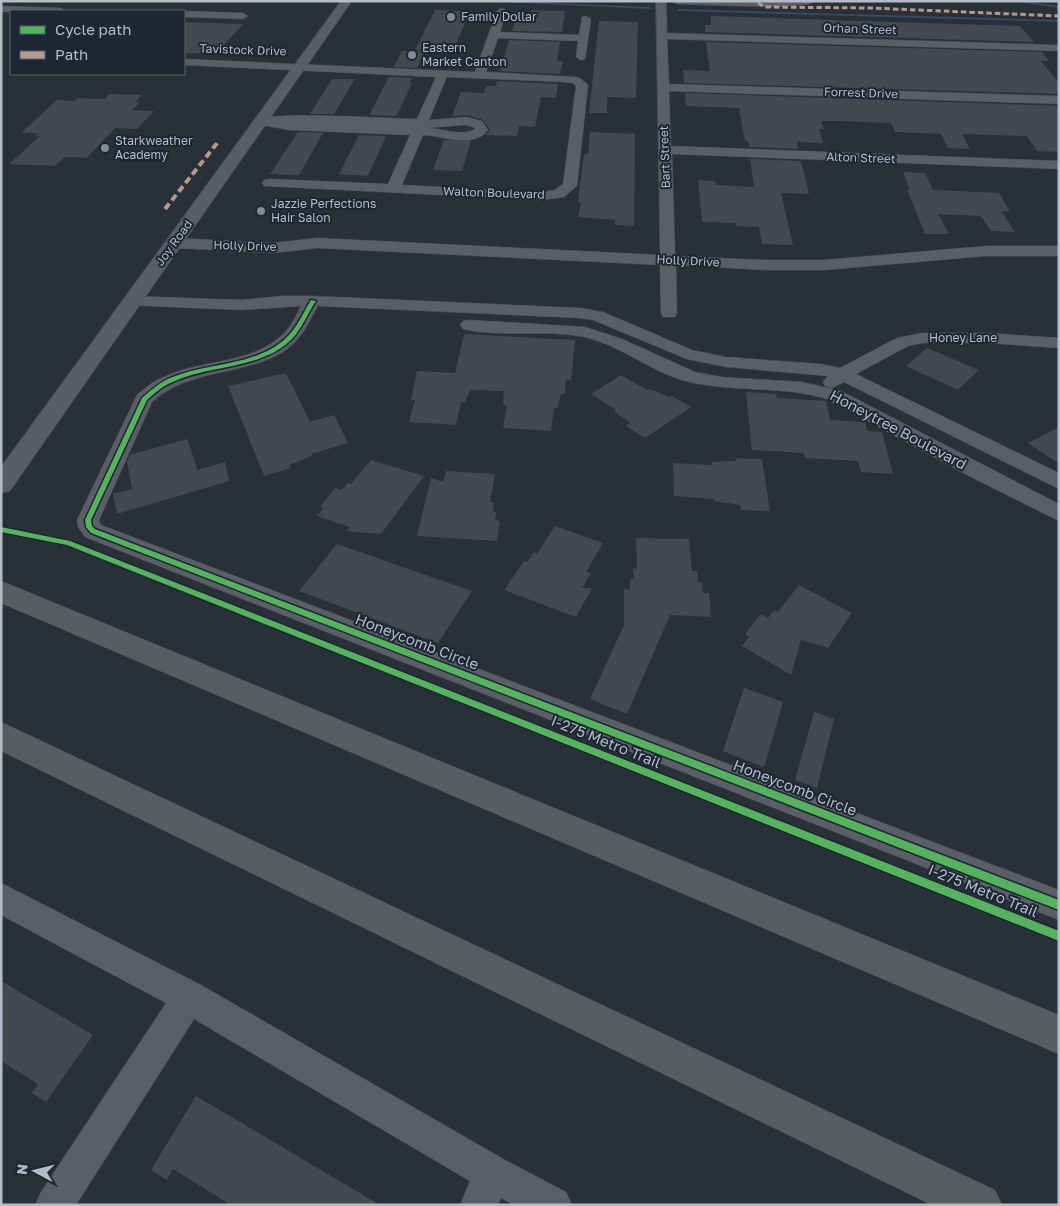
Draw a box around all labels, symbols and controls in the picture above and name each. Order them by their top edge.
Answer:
place label: Family Dollar [461,9,537,24]
legend [10,10,185,75]
marker: Family Dollar [445,11,457,23]
text: Cycle path [55,20,131,38]
street label: Orhan Street [823,20,897,37]
street label: Tavistock Drive [199,40,287,59]
place label: Eastern Market Canton [422,40,507,69]
text: Path [55,45,88,63]
marker: Eastern Market Canton [406,49,418,61]
street label: Forrest Drive [824,84,898,101]
street label: Bart Street [656,125,673,189]
place label: Starkweather Academy [115,133,193,162]
marker: Starkweather Academy [99,142,111,154]
street label: Alton Street [826,149,896,166]
street label: Walton Boulevard [443,183,545,202]
place label: Jazzie Perfections Hair Salon [271,196,376,225]
marker: Jazzie Perfections Hair Salon [255,205,267,217]
street label: Joy Road [152,217,195,268]
street label: Holly Drive [213,237,277,254]
street label: Holly Drive [656,251,720,270]
street label: Honey Lane [929,330,997,345]
street label: Honeytree Boulevard [827,385,970,473]
street label: Honeycomb Circle [353,609,482,673]
street label: I-275 Metro Trail [549,711,664,771]
street label: Honeycomb Circle [731,755,860,819]
street label: I-275 Metro Trail [926,860,1041,920]
north arrow [10,1146,60,1196]
text: N [13,1163,31,1176]

